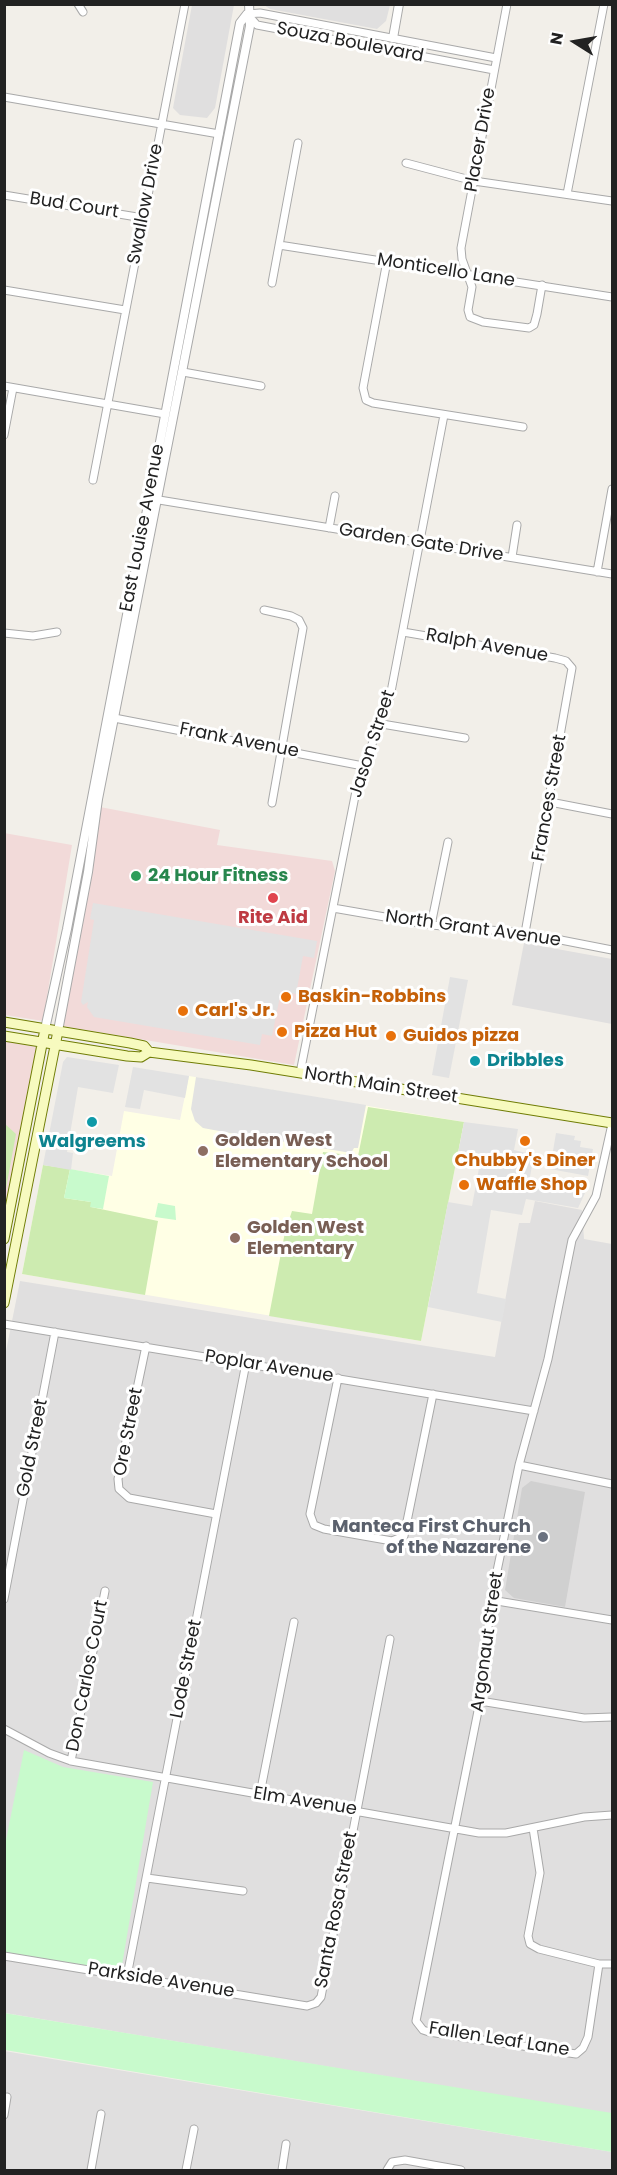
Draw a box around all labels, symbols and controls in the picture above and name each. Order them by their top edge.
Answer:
north arrow [545,12,605,72]
street label: Souza Boulevard [275,18,425,68]
text: N [544,30,569,47]
street label: Placer Drive [461,86,501,194]
street label: Swallow Drive [124,142,168,266]
street label: Bud Court [28,188,120,224]
street label: Monticello Lane [375,249,517,293]
street label: East Louise Avenue [116,442,170,614]
street label: Garden Gate Drive [337,519,505,567]
street label: Ralph Avenue [424,625,550,667]
street label: Jason Street [345,688,401,800]
street label: Frank Avenue [177,719,301,763]
street label: Frances Street [528,733,572,863]
place label: 24 Hour Fitness [148,865,288,887]
marker: 24 Hour Fitness [129,869,143,883]
marker: Rite Aid [266,891,280,905]
street label: North Grant Avenue [384,906,562,952]
place label: Rite Aid [238,907,308,929]
place label: Baskin-Robbins [298,986,446,1008]
marker: Baskin-Robbins [279,990,293,1004]
place label: Carl's Jr. [195,1000,275,1022]
marker: Carl's Jr. [176,1004,190,1018]
place label: Pizza Hut [294,1021,377,1043]
marker: Pizza Hut [275,1025,289,1039]
place label: Guidos pizza [403,1025,519,1047]
marker: Guidos pizza [384,1029,398,1043]
place label: Dribbles [487,1050,564,1072]
marker: Dribbles [468,1054,482,1068]
street label: North Main Street [303,1063,459,1109]
marker: Walgreems [85,1115,99,1129]
place label: Golden West Elementary School [215,1130,388,1172]
place label: Walgreems [38,1131,146,1153]
marker: Chubby's Diner [518,1134,532,1148]
marker: Golden West Elementary School [196,1144,210,1158]
place label: Chubby's Diner [455,1150,595,1172]
place label: Waffle Shop [476,1174,587,1196]
marker: Waffle Shop [457,1178,471,1192]
place label: Golden West Elementary [247,1217,364,1260]
marker: Golden West Elementary [228,1231,242,1245]
street label: Poplar Avenue [203,1346,335,1388]
street label: Ore Street [110,1386,148,1478]
street label: Gold Street [13,1397,53,1499]
place label: Manteca First Church of the Nazarene [332,1516,531,1558]
marker: Manteca First Church of the Nazarene [536,1530,550,1544]
street label: Argonaut Street [467,1570,509,1714]
street label: Don Carlos Court [63,1599,113,1753]
street label: Lode Street [167,1618,207,1720]
street label: Elm Avenue [252,1783,358,1821]
street label: Santa Rosa Street [311,1830,363,1990]
street label: Parkside Avenue [86,1959,236,2003]
street label: Fallen Leaf Lane [427,2018,571,2062]

